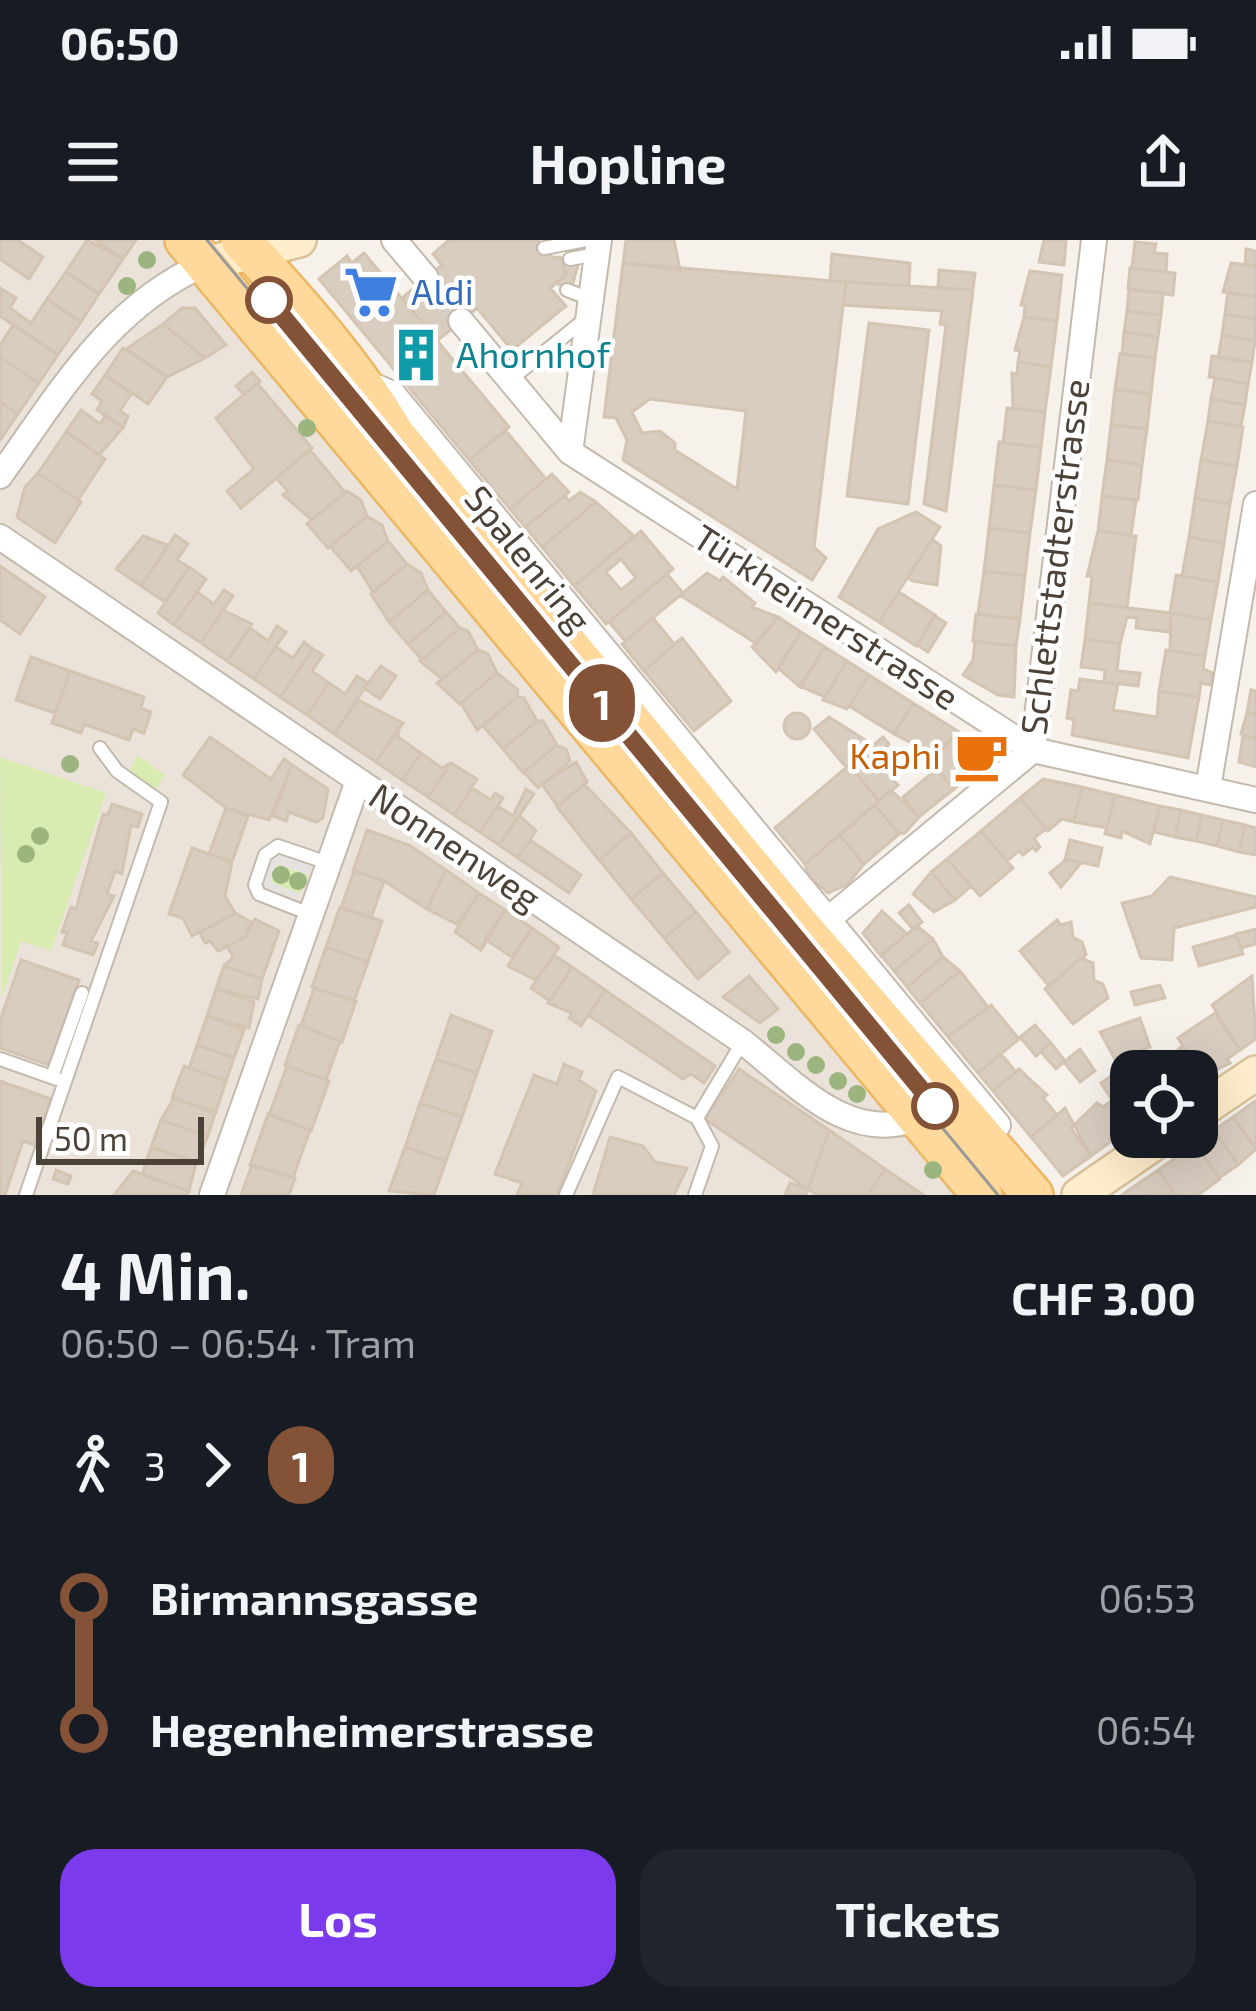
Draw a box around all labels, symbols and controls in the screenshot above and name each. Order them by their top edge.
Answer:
text: 06:50 [60,15,180,69]
icon: menu [60,129,126,195]
icon: share [1130,129,1196,195]
text: Hopline [529,130,727,195]
supermarket icon: Aldi [342,263,400,321]
place label: Aldi [411,269,474,312]
unlabelled marker [247,278,291,322]
building icon: Ahornhof [387,326,445,384]
place label: Ahornhof [456,332,611,375]
street label: Schlettstadterstrasse [1010,376,1097,737]
street label: Spalenring [457,476,601,640]
street label: Türkheimerstrasse [686,514,968,718]
line badge: 1 [563,664,641,742]
text: 1 [593,678,611,728]
cafe icon: Kaphi [952,727,1010,785]
place label: Kaphi [849,733,941,776]
street label: Nonnenweg [362,773,549,919]
map controls [1110,1050,1218,1158]
button: locate [1110,1050,1218,1158]
unlabelled marker [913,1084,957,1128]
scale bar [36,1111,204,1164]
text: 50 m [54,1118,128,1158]
text: 4 Min. [60,1234,251,1313]
text: CHF 3.00 [1011,1270,1196,1324]
text: 06:50 – 06:54 · Tram [60,1319,416,1366]
icon: walk [60,1432,126,1498]
icon: forward [184,1432,250,1498]
text: 1 [292,1440,310,1490]
text: 3 [144,1442,166,1489]
text: Birmannsgasse [150,1570,478,1624]
text: 06:53 [1098,1574,1196,1621]
text: Hegenheimerstrasse [150,1702,594,1756]
text: 06:54 [1096,1706,1196,1753]
button: Los [60,1849,616,1987]
button: Tickets [640,1849,1196,1987]

